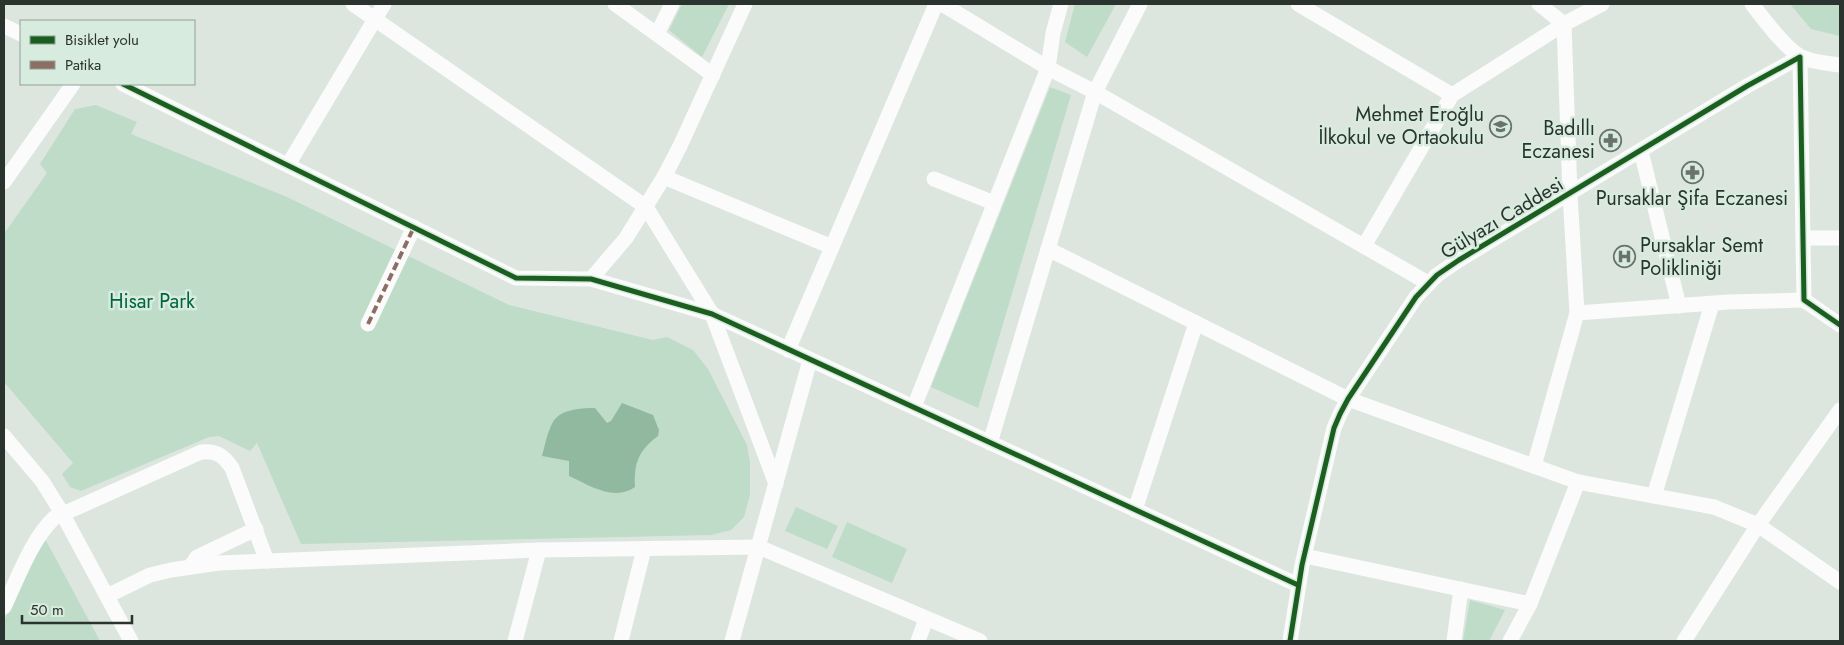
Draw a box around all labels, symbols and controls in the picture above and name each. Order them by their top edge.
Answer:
legend [20,20,195,85]
text: Bisiklet yolu [65,29,139,51]
text: Patika [65,54,101,76]
place label: Mehmet Eroğlu İlkokul ve Ortaokulu [1318,100,1484,152]
school or university icon: Mehmet Eroğlu İlkokul ve Ortaokulu [1488,114,1512,138]
place label: Badıllı Eczanesi [1522,114,1595,166]
pharmacy icon: Badıllı Eczanesi [1599,128,1623,152]
pharmacy icon: Pursaklar Şifa Eczanesi [1680,160,1704,184]
street label: Gülyazı Caddesi [1435,170,1569,266]
place label: Pursaklar Şifa Eczanesi [1596,184,1788,213]
place label: Pursaklar Semt Polikliniği [1640,231,1763,283]
hospital icon: Pursaklar Semt Polikliniği [1612,244,1636,268]
park label: Hisar Park [109,287,195,316]
scale bar [22,592,132,624]
text: 50 m [30,599,64,621]

